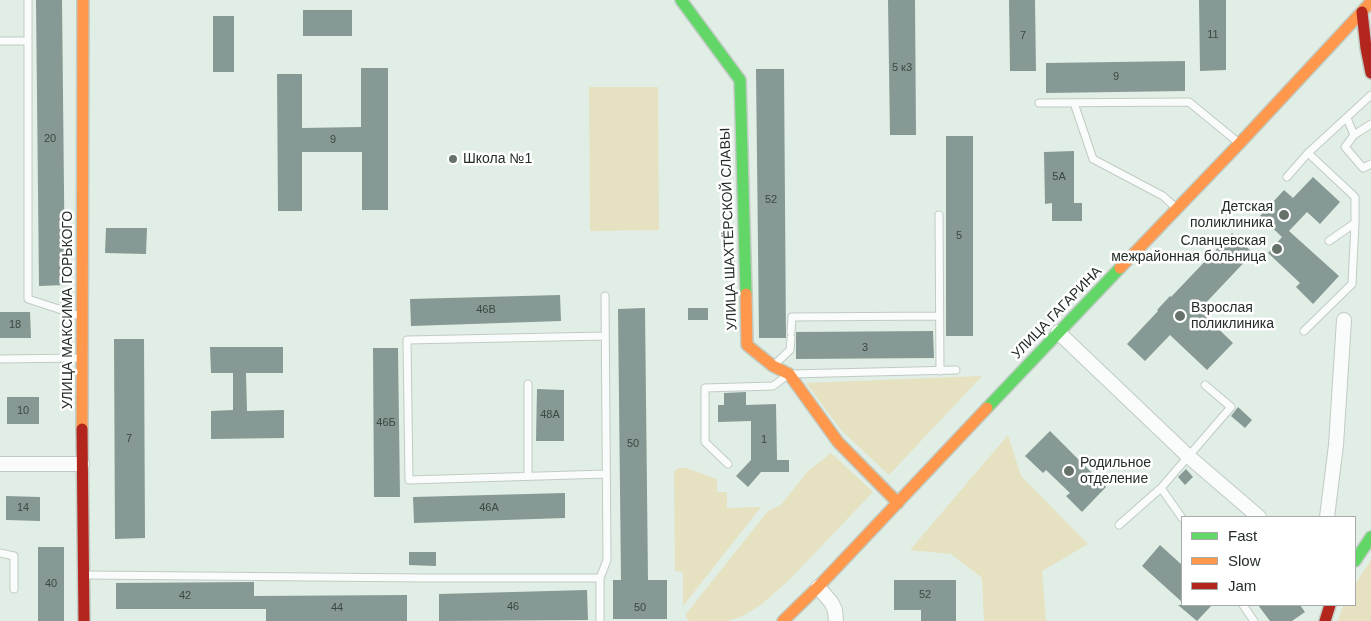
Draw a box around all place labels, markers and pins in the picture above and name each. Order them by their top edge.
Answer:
place label: Школа №1 [463,151,532,167]
marker: Школа №1 [447,153,459,165]
place label: Детская поликлиника [1190,199,1273,232]
marker: Детская поликлиника [1277,208,1291,222]
place label: Сланцевская межрайонная больница [1111,233,1266,266]
marker: Сланцевская межрайонная больница [1270,242,1284,256]
place label: Взрослая поликлиника [1191,300,1274,332]
marker: Взрослая поликлиника [1173,309,1187,323]
place label: Родильное отделение [1080,455,1151,488]
marker: Родильное отделение [1062,464,1076,478]

